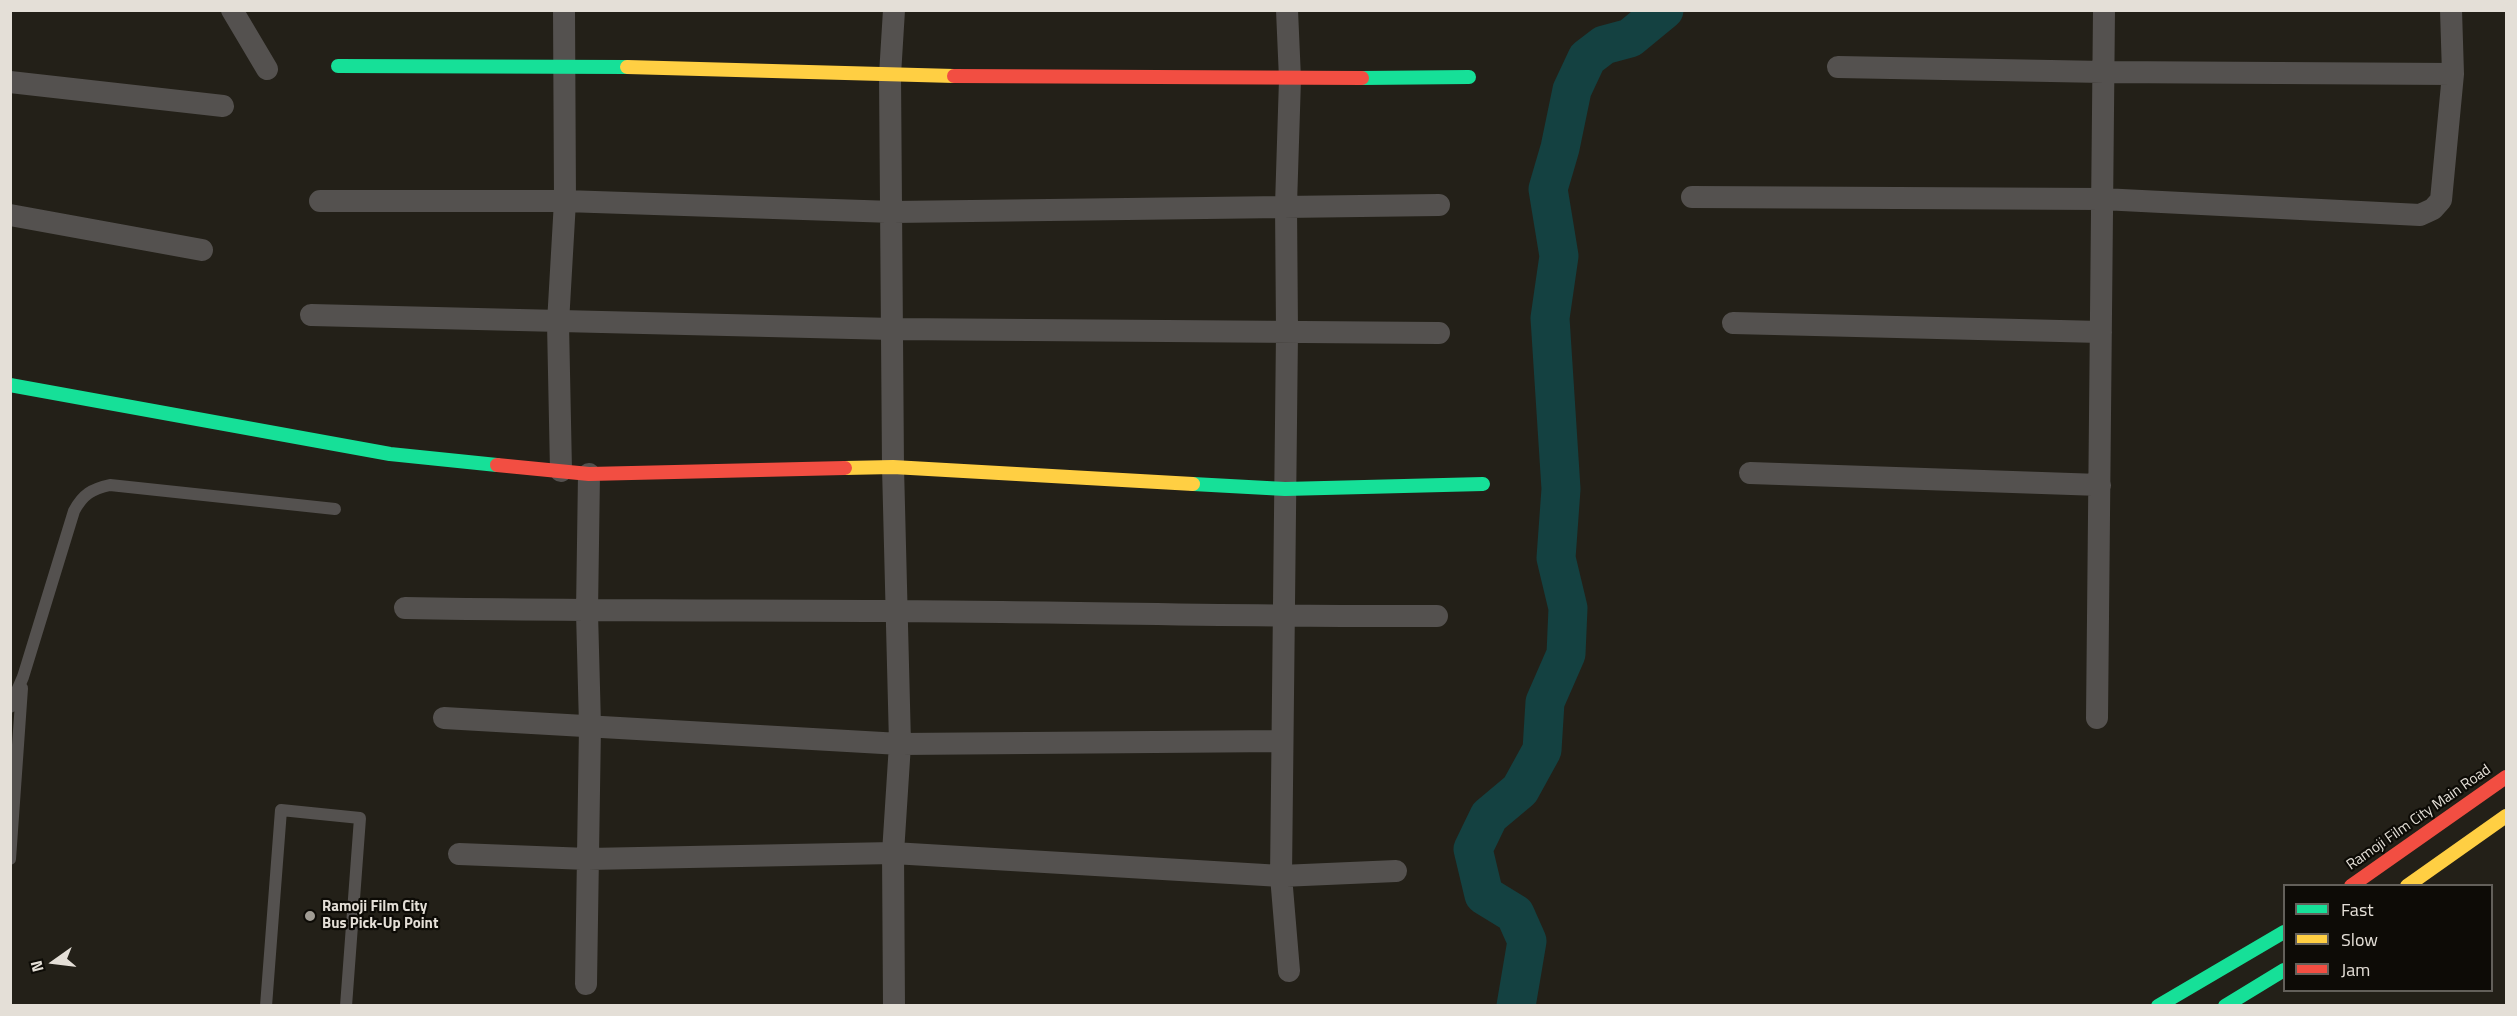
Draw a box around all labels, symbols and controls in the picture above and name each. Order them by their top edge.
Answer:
street label: Ramoji Film City Main Road [2343,761,2495,875]
legend [2283,884,2493,992]
text: Fast [2341,896,2374,923]
place label: Ramoji Film City Bus Pick-Up Point [322,898,438,933]
marker: Ramoji Film City Bus Pick-Up Point [303,909,317,923]
text: Slow [2341,926,2378,953]
north arrow [24,932,84,992]
text: Jam [2341,956,2370,983]
text: N [24,958,50,975]

